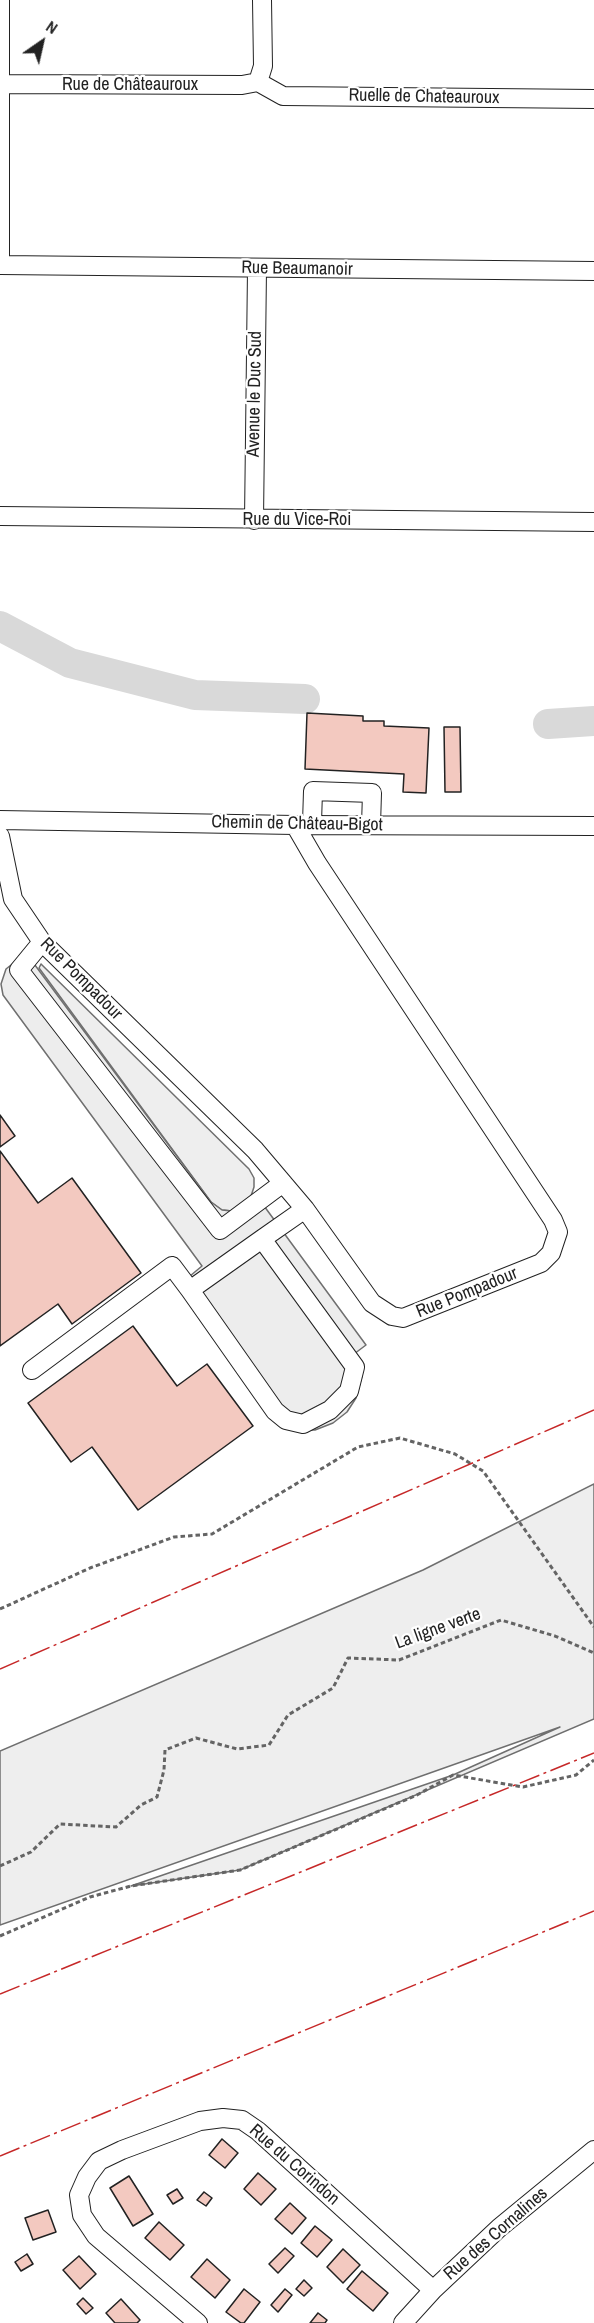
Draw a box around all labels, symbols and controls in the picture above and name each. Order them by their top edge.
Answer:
north arrow [12,12,72,72]
text: N [42,15,62,39]
street label: Rue de Châteauroux [62,74,198,96]
street label: Ruelle de Chateauroux [348,85,500,109]
street label: Rue Beaumanoir [241,257,353,281]
street label: Avenue le Duc Sud [243,331,267,457]
street label: Rue du Vice-Roi [243,509,351,531]
street label: Chemin de Château-Bigot [211,812,383,836]
street label: Rue Pompadour [35,933,127,1025]
street label: Rue Pompadour [413,1263,521,1323]
street label: La ligne verte [392,1604,484,1654]
street label: Rue du Corindon [244,2120,344,2210]
street label: Rue des Cornalines [440,2183,552,2285]

